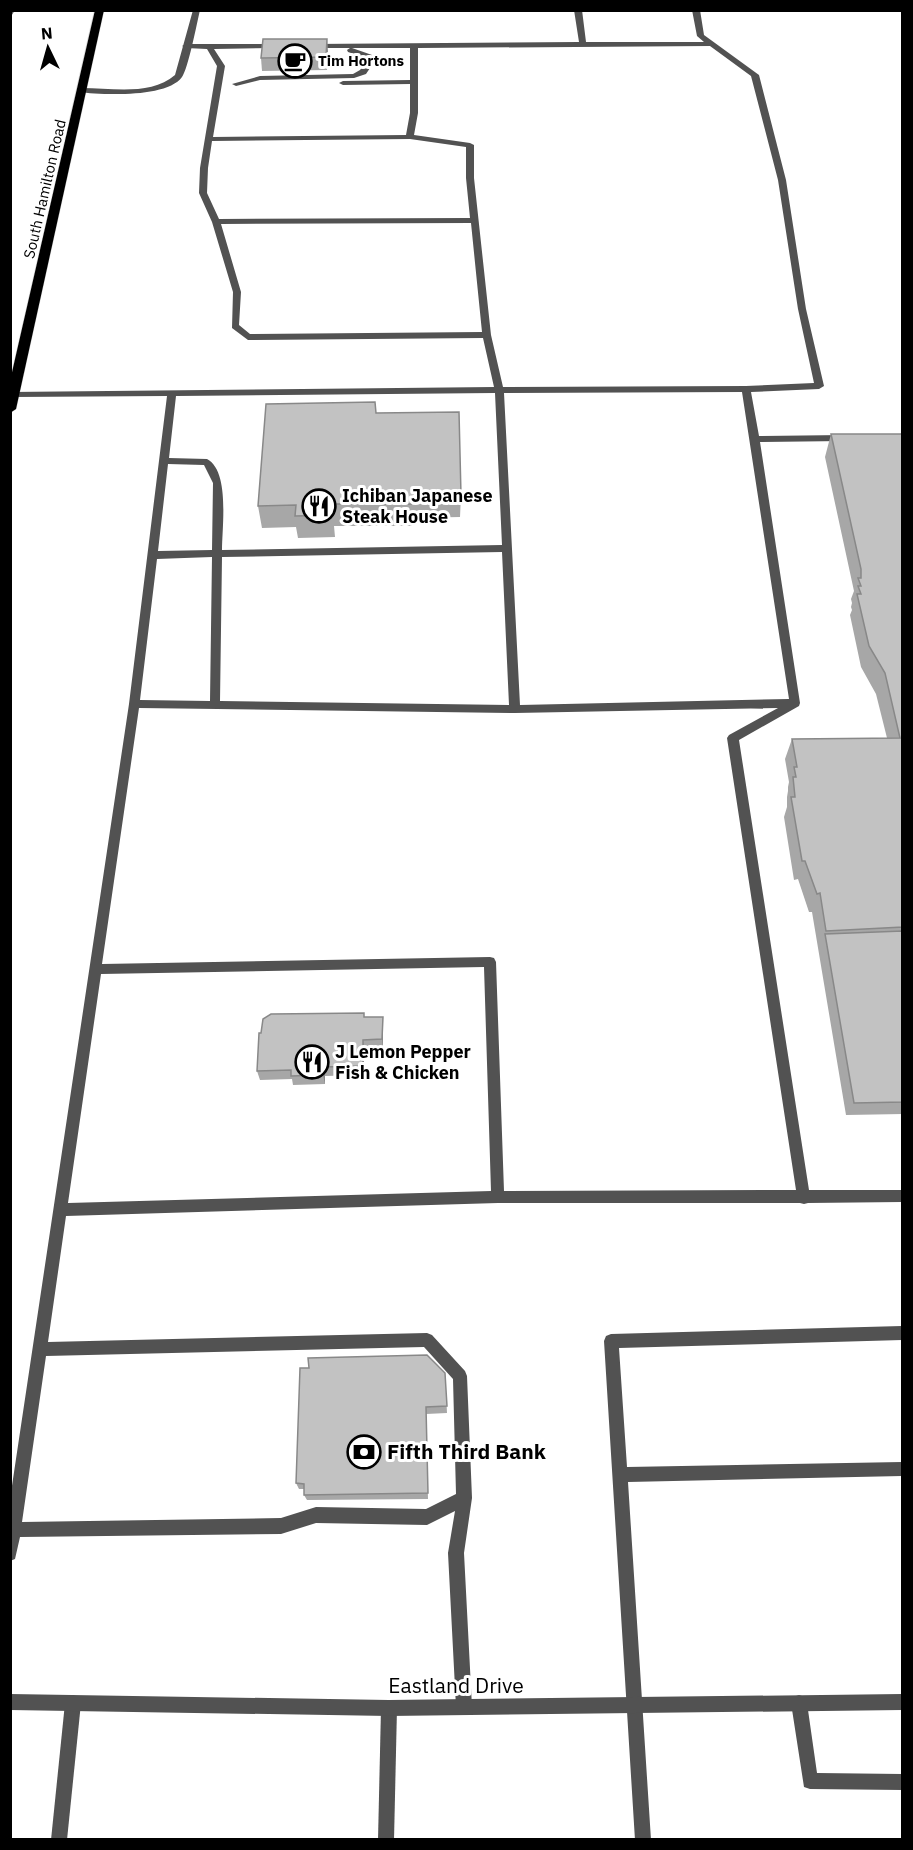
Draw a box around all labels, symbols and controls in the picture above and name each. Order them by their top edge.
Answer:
north arrow [18,18,78,78]
text: N [40,23,53,44]
cafe icon: Tim Hortons [277,43,313,79]
place label: Tim Hortons [318,51,405,70]
street label: South Hamilton Road [19,117,70,260]
place label: Ichiban Japanese Steak House [342,484,493,528]
restaurant icon: Ichiban Japanese Steak House [301,488,337,524]
place label: J Lemon Pepper Fish & Chicken [335,1040,471,1084]
restaurant icon: J Lemon Pepper Fish & Chicken [294,1044,330,1080]
bank icon: Fifth Third Bank [346,1434,382,1470]
place label: Fifth Third Bank [387,1437,547,1465]
street label: Eastland Drive [388,1671,524,1699]

